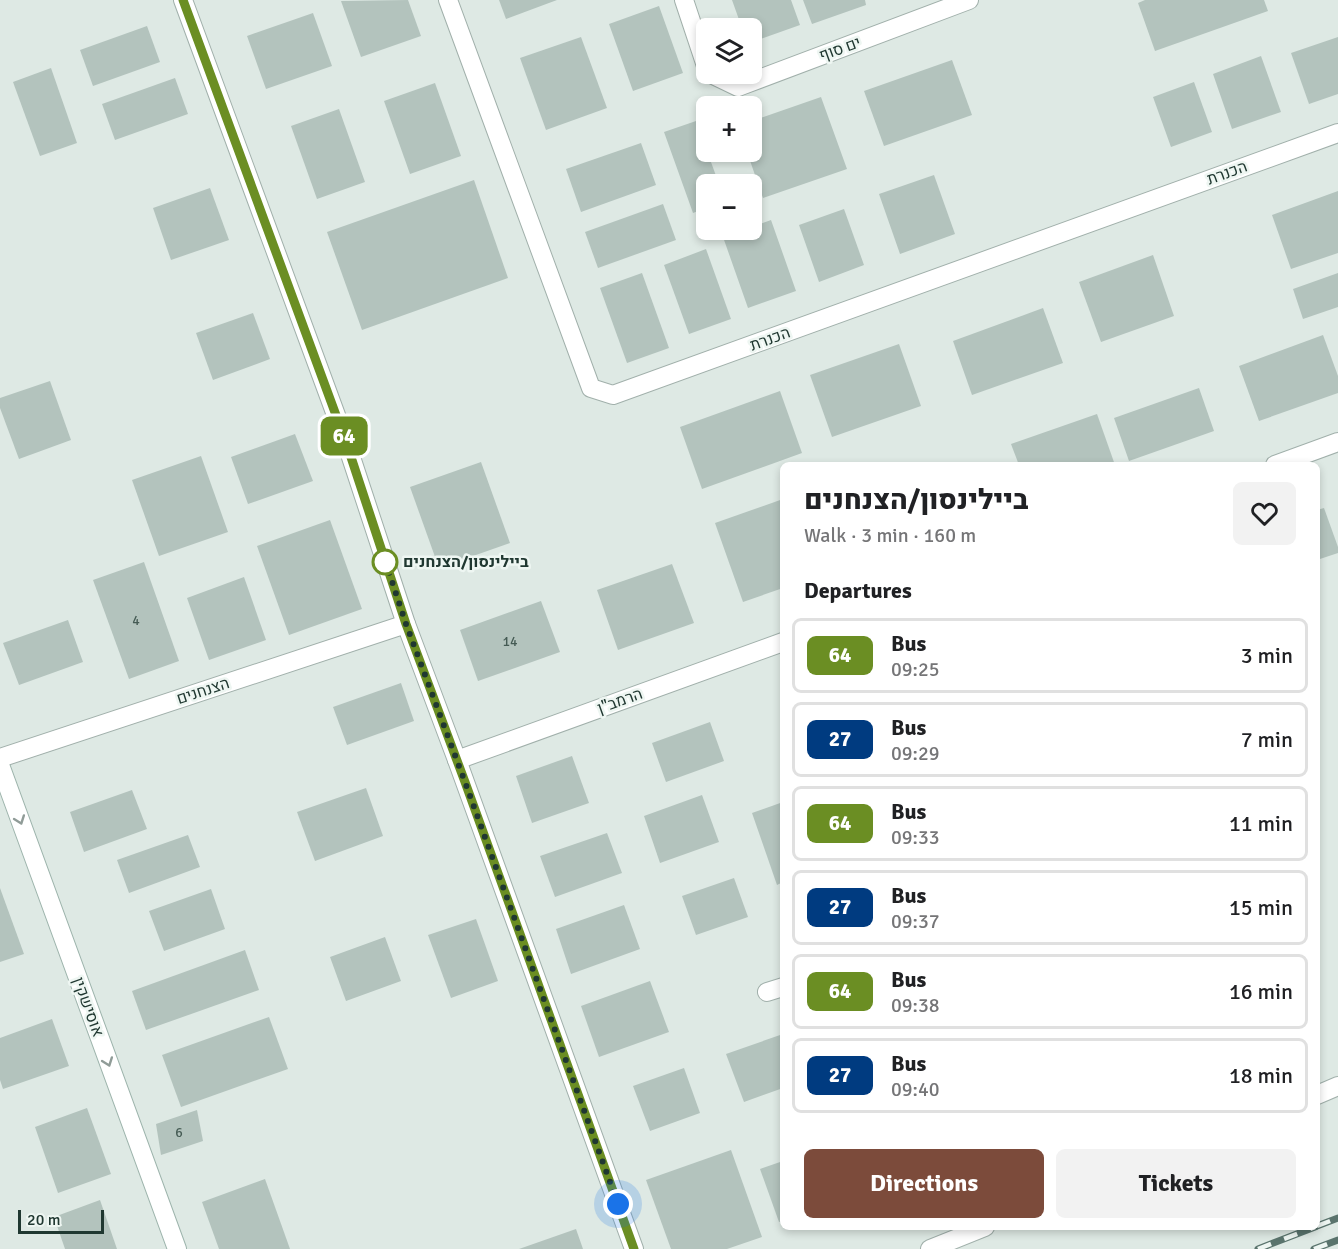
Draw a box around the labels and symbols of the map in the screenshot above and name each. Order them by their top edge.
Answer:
street label: ים סוף [816,32,864,66]
street label: הכנרת [1204,156,1250,190]
street label: הכנרת [747,322,793,356]
line badge: 64 [317,416,371,456]
marker: ביילינסון/הצנחנים [372,549,398,575]
place label: ביילינסון/הצנחנים [403,552,529,572]
house number: 4 [132,612,140,629]
house number: 14 [502,633,518,650]
street label: הצנחנים [174,673,232,709]
street label: הרמב"ן [595,684,645,718]
one-way arrow [13,814,25,825]
street label: אוסישקין [68,974,108,1040]
one-way arrow [101,1056,114,1067]
house number: 6 [175,1124,183,1141]
your location [603,1189,633,1219]
scale bar [18,1207,104,1234]

